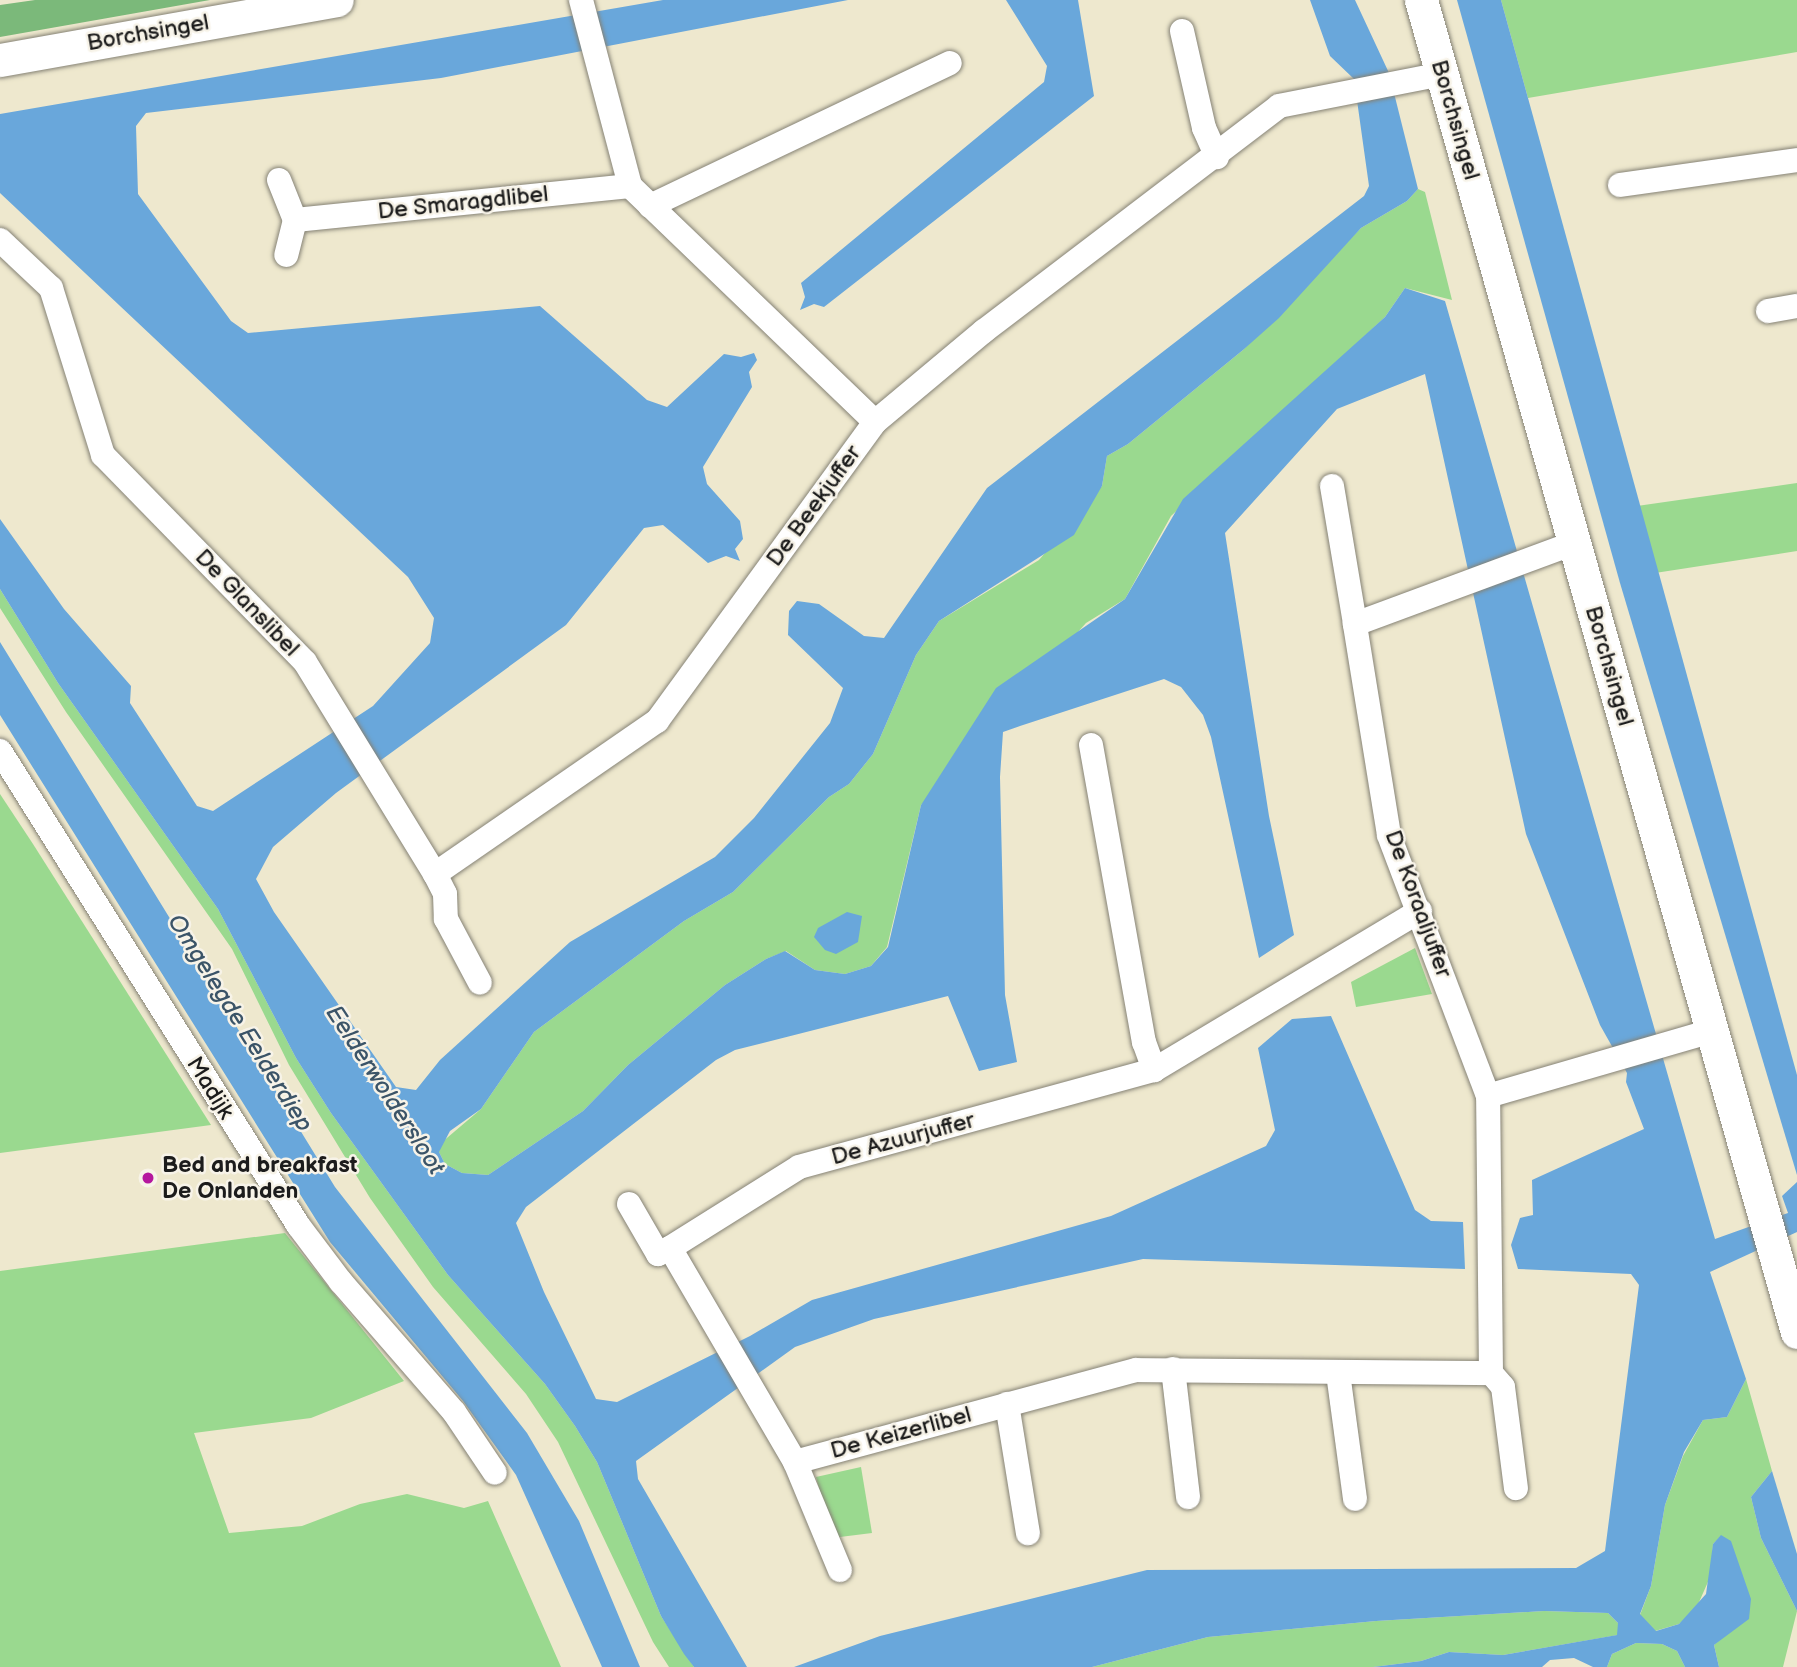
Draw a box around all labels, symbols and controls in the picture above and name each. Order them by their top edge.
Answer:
street label: Borchsingel [85,9,211,57]
street label: Borchsingel [1425,57,1485,183]
street label: De Smaragdlibel [376,180,550,226]
street label: De Beekjuffer [761,440,867,572]
street label: De Glanslibel [189,544,305,662]
street label: Borchsingel [1579,603,1639,729]
street label: De Koraaljuffer [1379,827,1457,981]
water label: Omgelegde Eelderdiep [161,909,319,1137]
water label: Eelderwoldersloot [320,1000,450,1180]
street label: Madijk [180,1052,240,1124]
street label: De Azuurjuffer [828,1107,978,1171]
place label: Bed and breakfast De Onlanden [162,1151,357,1205]
marker: Bed and breakfast De Onlanden [140,1170,156,1186]
street label: De Keizerlibel [828,1401,974,1465]

